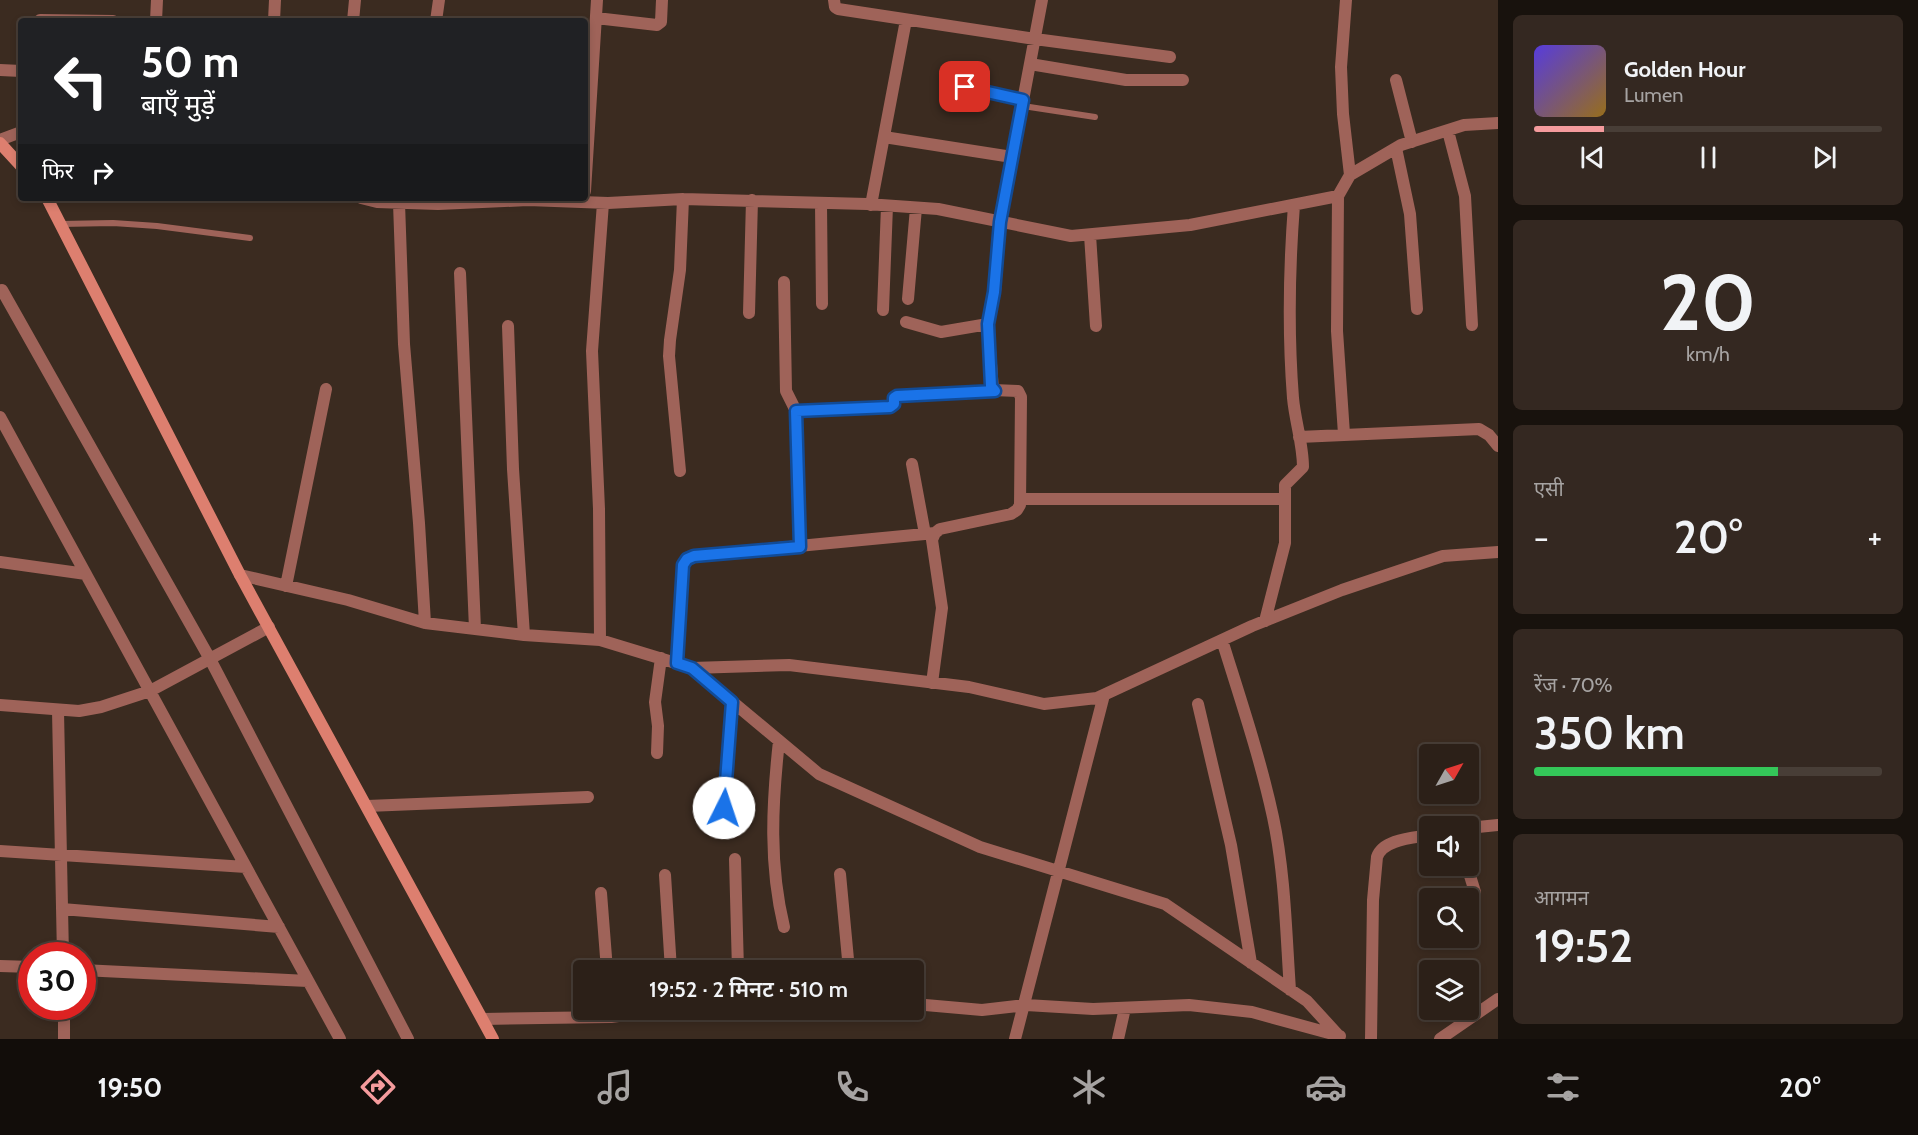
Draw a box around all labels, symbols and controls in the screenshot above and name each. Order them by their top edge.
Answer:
text: 50 m [141,36,239,88]
icon: left [42,42,120,120]
text: Golden Hour [1624,56,1745,83]
pin [939,61,990,112]
icon: arrive [948,70,981,103]
text: Lumen [1624,83,1683,107]
text: बाएँ मुड़ें [141,88,215,121]
icon: previous [1576,141,1609,174]
icon: pause [1692,141,1725,174]
icon: next [1808,141,1841,174]
icon: right [86,156,119,189]
text: फिर [42,158,74,185]
text: 20 [1660,255,1756,350]
text: km/h [1686,342,1730,366]
text: एसी [1534,477,1564,501]
text: 20° [1674,510,1742,564]
text: − [1534,517,1549,557]
text: + [1867,517,1882,557]
text: रेंज · 70% [1534,673,1613,697]
text: 350 km [1534,706,1685,760]
north arrow [1419,744,1479,804]
map controls [1419,744,1479,1020]
position arrow [692,776,756,840]
button: sound [1419,816,1479,876]
text: आगमन [1534,886,1589,910]
button: search [1419,888,1479,948]
text: 19:52 [1534,919,1633,973]
speed limit sign: 30 [18,942,96,1020]
button: layers [1419,960,1479,1020]
text: 19:52 · 2 मिनट · 510 m [649,976,848,1003]
icon: directions [357,1066,399,1108]
icon: music [594,1066,636,1108]
icon: phone [831,1066,873,1108]
icon: climate [1068,1066,1110,1108]
icon: car [1305,1066,1347,1108]
icon: filters [1542,1066,1584,1108]
text: 19:50 [98,1071,162,1104]
text: 20° [1779,1071,1820,1104]

